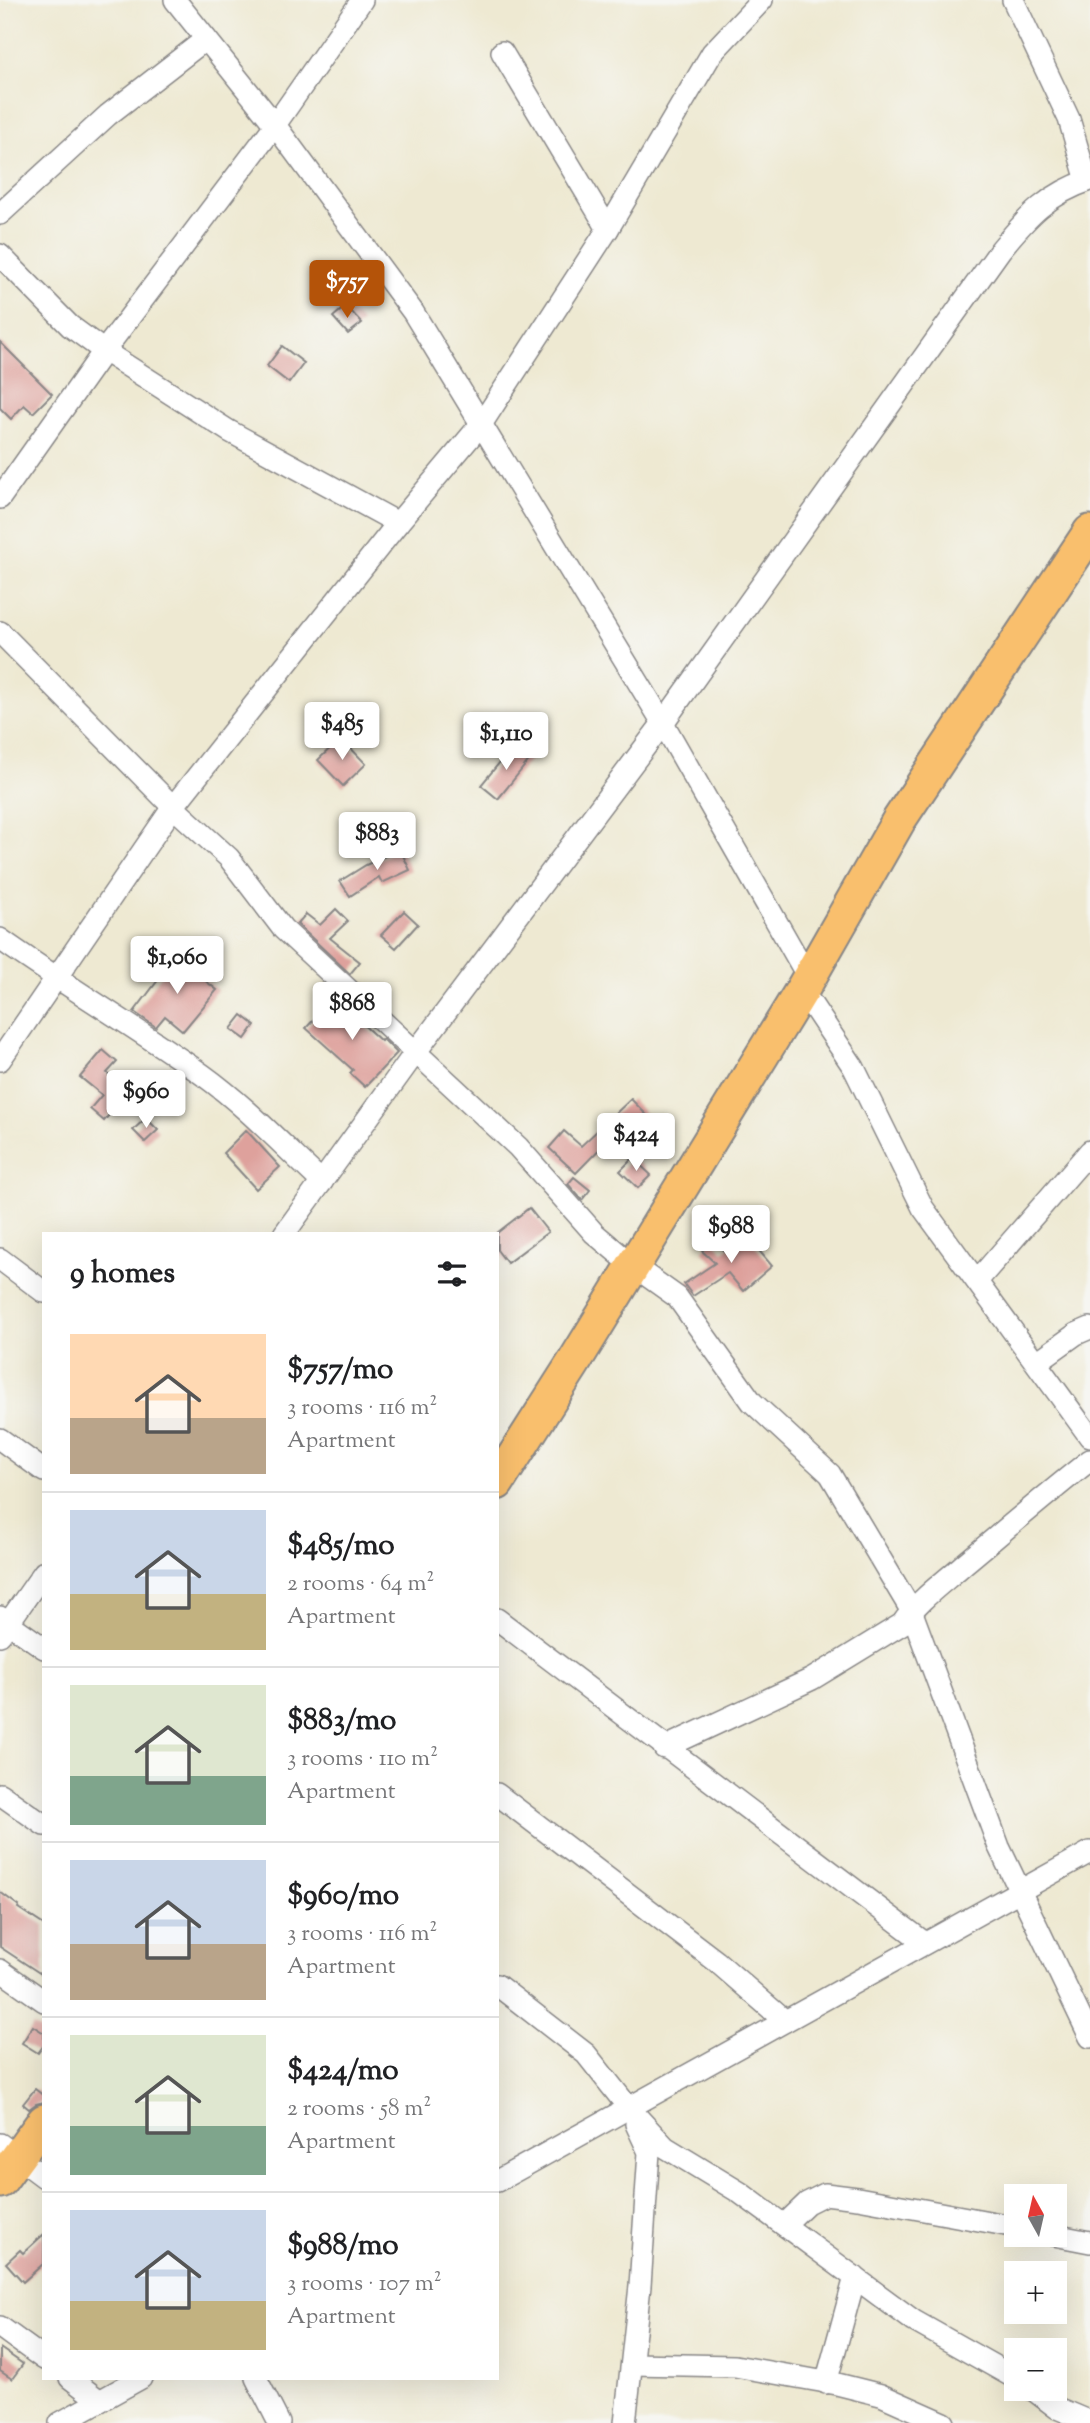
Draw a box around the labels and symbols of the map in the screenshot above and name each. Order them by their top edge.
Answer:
pin: $757 [306,260,388,320]
pin: $485 [301,702,383,762]
pin: $1,110 [449,712,563,772]
pin: $883 [336,812,418,872]
pin: $1,060 [120,936,234,996]
pin: $868 [311,982,393,1042]
pin: $960 [105,1070,187,1130]
pin: $424 [595,1114,677,1173]
pin: $988 [690,1206,772,1265]
north arrow [1004,2184,1068,2247]

